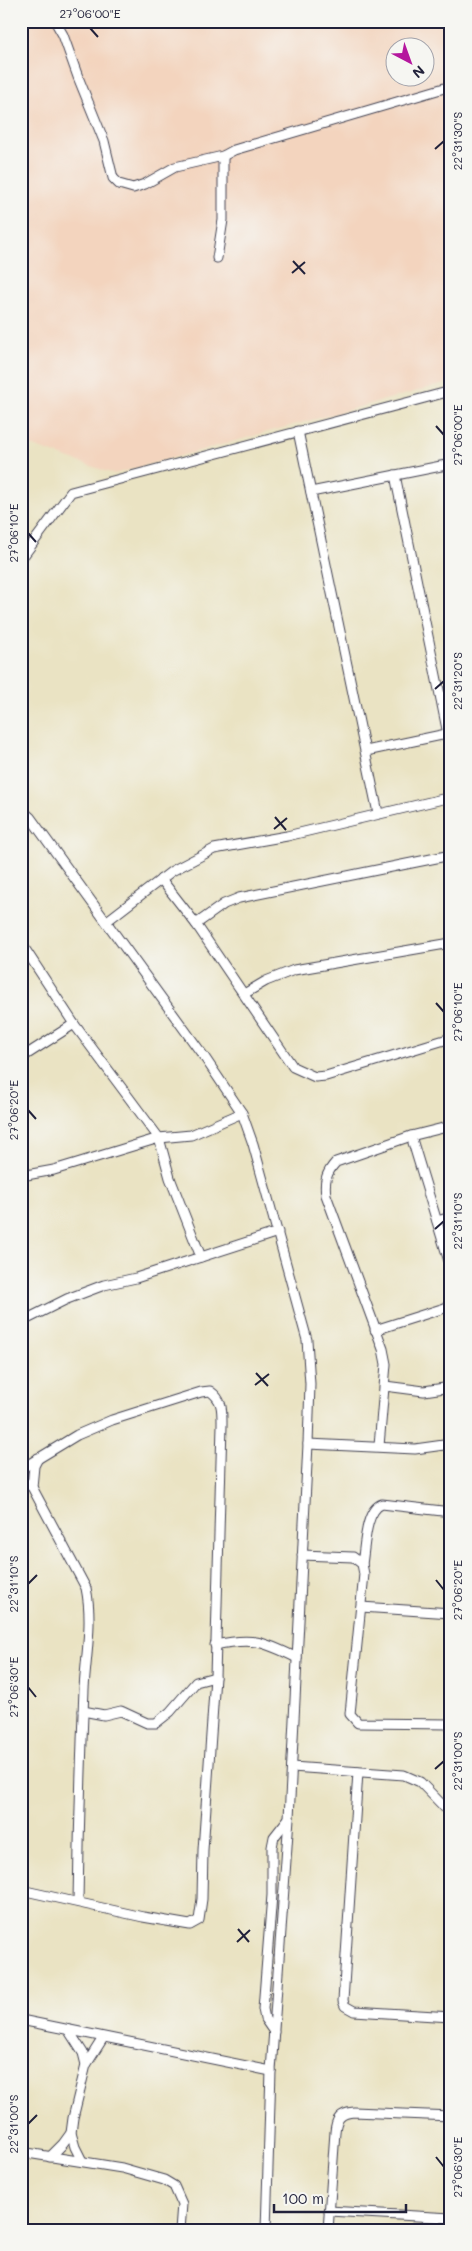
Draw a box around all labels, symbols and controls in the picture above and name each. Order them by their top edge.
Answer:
text: 27°06'00"E [59,5,121,21]
north arrow [384,38,434,88]
text: N [409,62,429,83]
text: 22°31'30"S [449,112,465,170]
text: 27°06'00"E [449,404,465,466]
text: 27°06'10"E [5,503,21,563]
text: 22°31'20"S [449,652,465,710]
text: 27°06'10"E [449,982,465,1042]
text: 27°06'20"E [5,1080,21,1140]
text: 22°31'10"S [449,1192,465,1249]
text: 22°31'10"S [5,1555,21,1612]
text: 27°06'20"E [449,1560,465,1620]
text: 27°06'30"E [5,1656,21,1717]
text: 22°31'00"S [449,1731,465,1790]
text: 22°31'00"S [5,2094,21,2153]
text: 27°06'30"E [449,2136,465,2197]
scale bar [274,2181,407,2213]
text: 100 m [282,2188,324,2208]

